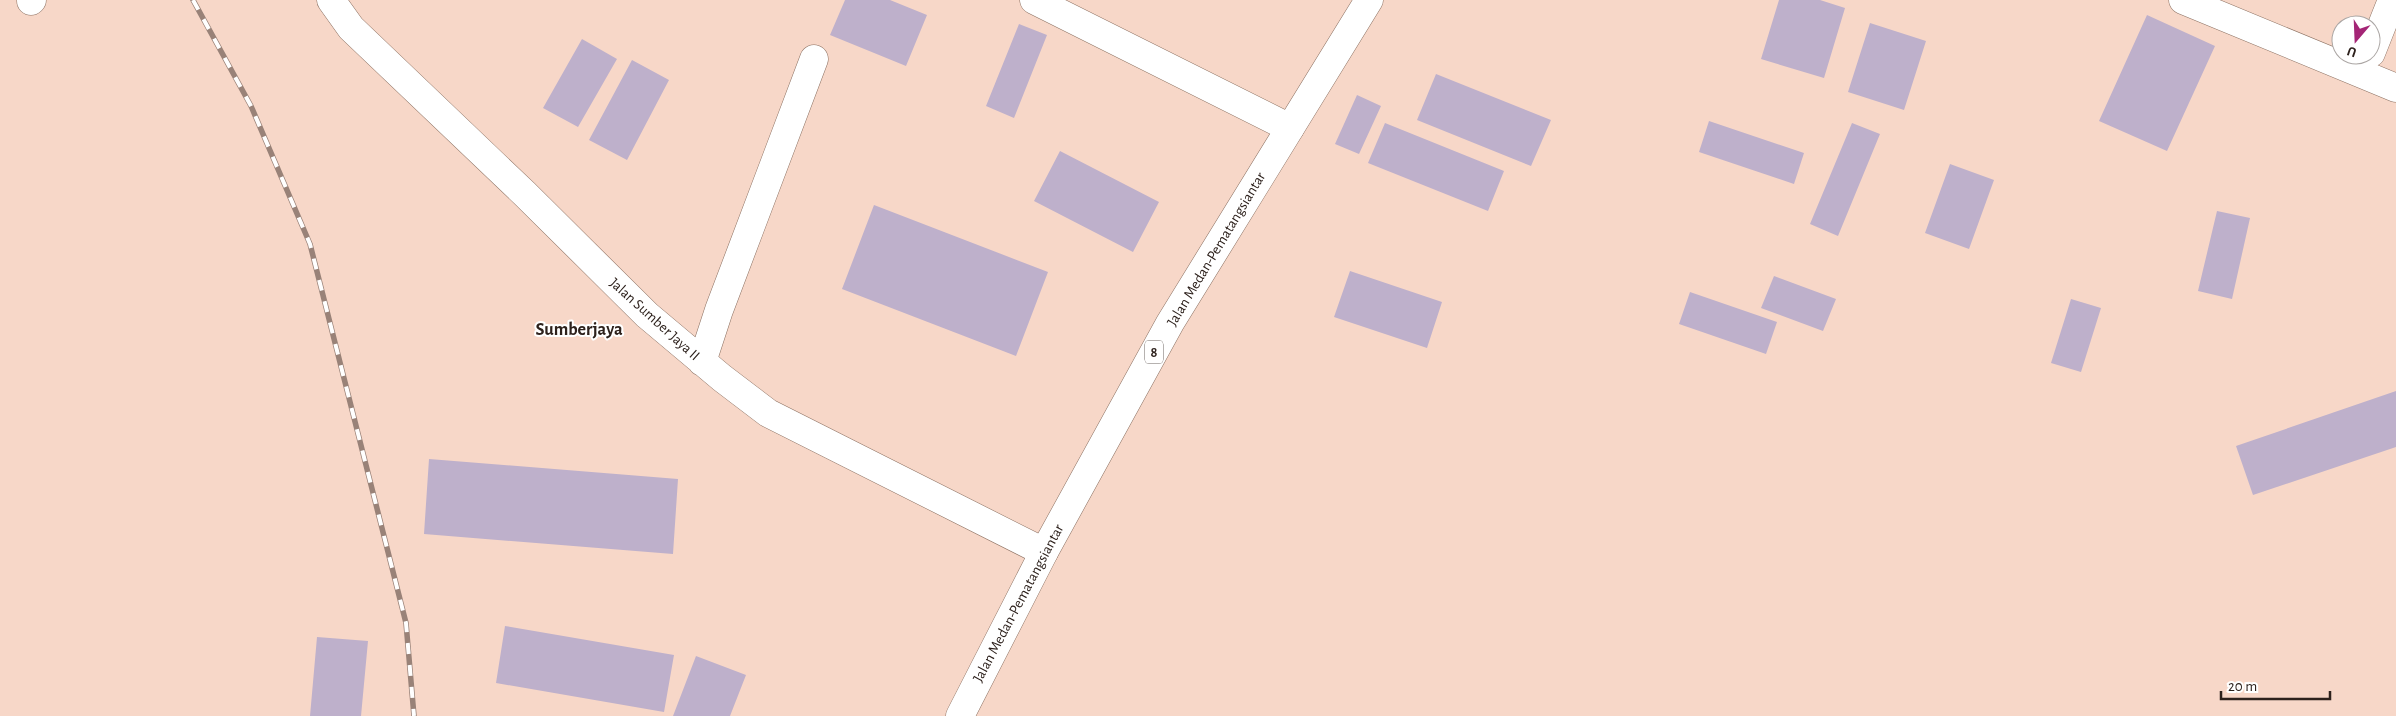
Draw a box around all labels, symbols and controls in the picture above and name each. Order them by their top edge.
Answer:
north arrow [2331,15,2381,65]
text: U [2346,43,2359,59]
street label: Jalan Medan-Pematangsiantar [1165,170,1268,329]
street label: Jalan Sumber Jaya II [607,275,702,363]
district label: Sumberjaya [535,321,623,339]
road number: 8 [1145,341,1163,364]
street label: Jalan Medan-Pematangsiantar [970,522,1067,685]
scale bar [2221,668,2330,700]
text: 20 m [2228,679,2257,694]

